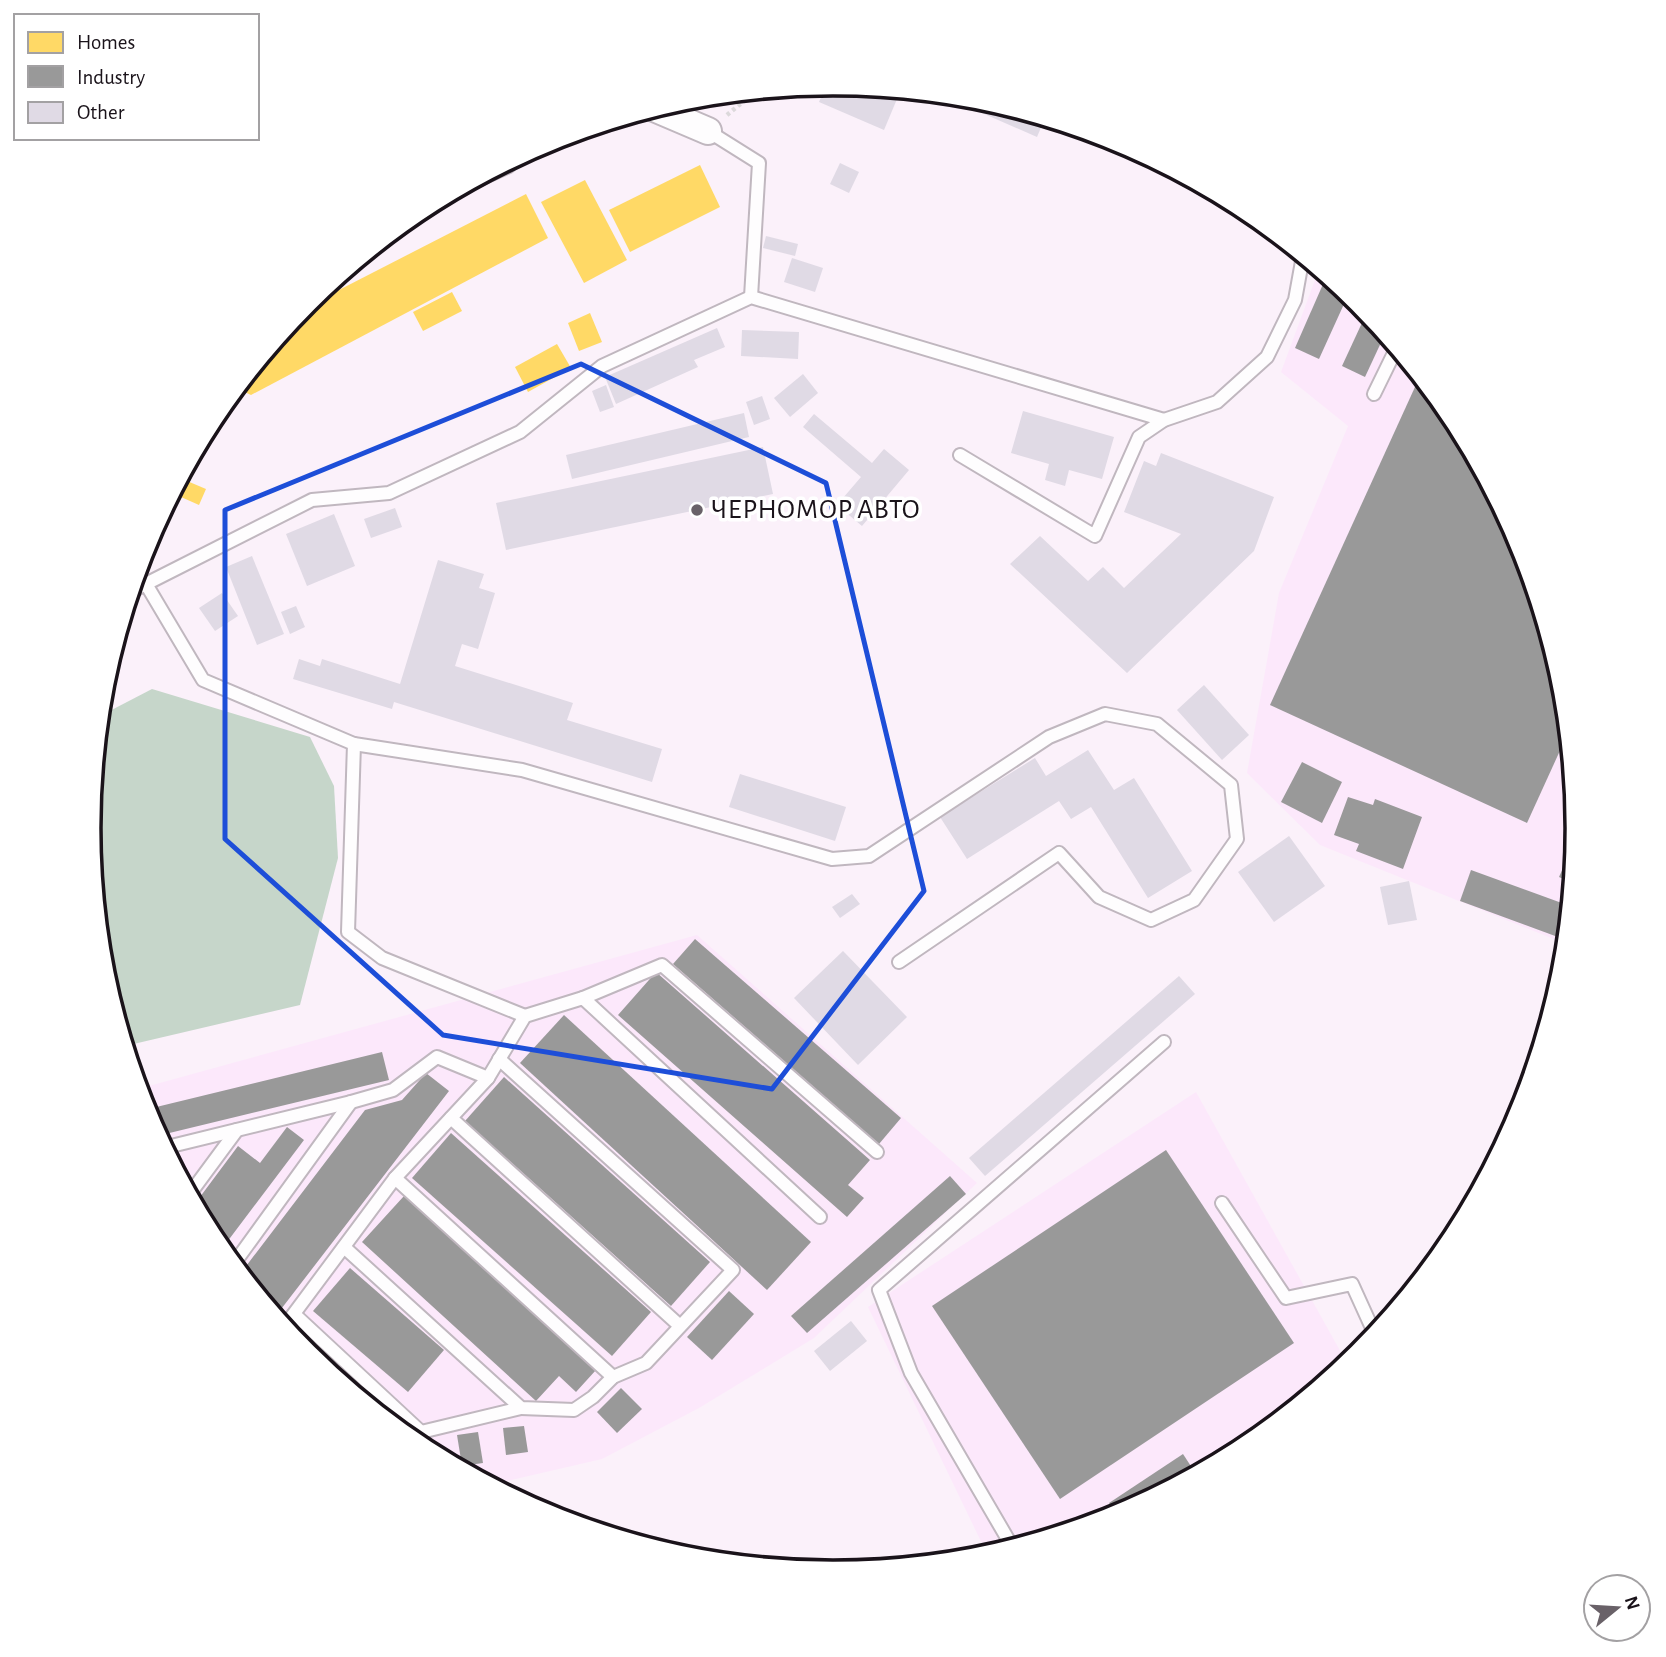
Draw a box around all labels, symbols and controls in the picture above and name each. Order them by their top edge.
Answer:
legend [14,14,259,140]
text: Homes [77,32,135,53]
text: Industry [77,67,145,88]
text: Other [77,102,125,123]
place label: ЧЕРНОМОР АВТО [711,496,920,524]
marker: ЧЕРНОМОР АВТО [689,502,705,518]
north arrow [1582,1573,1652,1643]
text: N [1621,1594,1643,1612]

